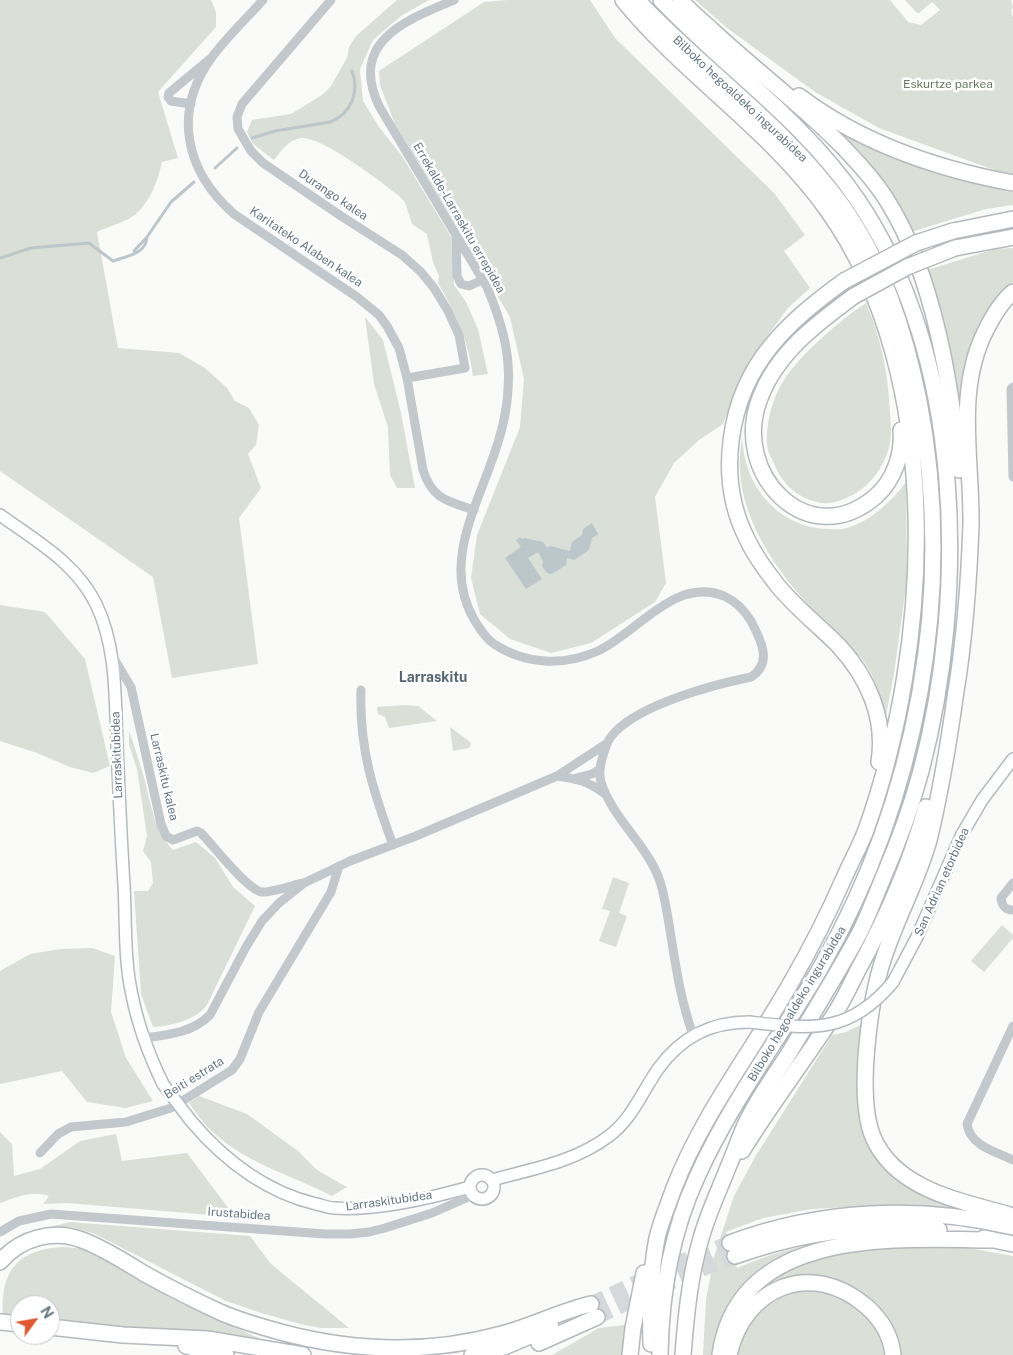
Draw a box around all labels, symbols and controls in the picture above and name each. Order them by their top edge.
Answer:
street label: Bilboko hegoaldeko ingurabidea [670,33,810,165]
park label: Eskurtze parkea [903,77,993,91]
street label: Errekalde-Larraskitu errepidea [410,140,508,296]
street label: Durango kalea [296,167,370,223]
street label: Karitateko Alaben kalea [247,204,365,290]
district label: Larraskitu [399,670,467,686]
street label: Larraskitubidea [108,711,126,799]
street label: Larraskitu kalea [147,732,181,822]
street label: San Adrian etorbidea [912,825,972,939]
street label: Bilboko hegoaldeko ingurabidea [745,924,849,1084]
street label: Beiti estrata [161,1054,227,1102]
street label: Larraskitubidea [345,1188,433,1214]
street label: Irustabidea [207,1205,271,1223]
north arrow [10,1295,60,1345]
text: N [37,1304,57,1321]

